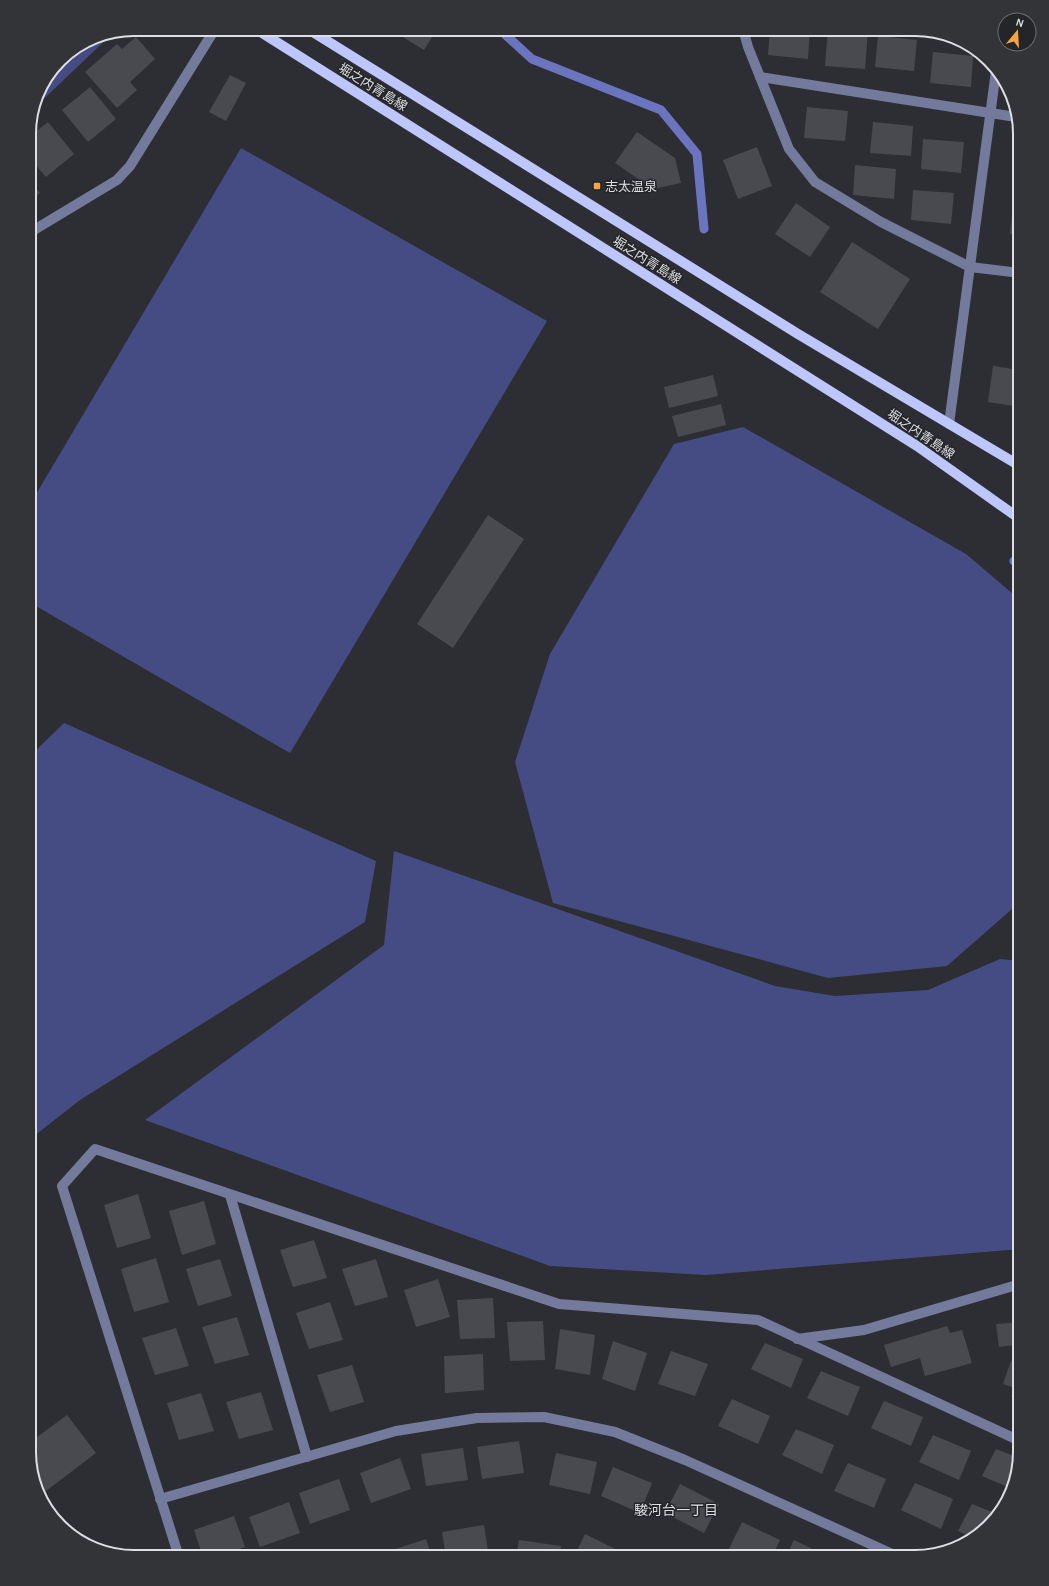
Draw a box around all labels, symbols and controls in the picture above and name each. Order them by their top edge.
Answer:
north arrow [997,12,1037,52]
text: N [1014,16,1026,30]
street label: 堀之内青島線 [336,60,410,114]
place label: 志太温泉 [605,179,657,194]
marker: 志太温泉 [592,181,602,191]
street label: 堀之内青島線 [610,233,684,287]
street label: 堀之内青島線 [884,406,958,462]
district label: 駿河台一丁目 [634,1502,718,1519]

